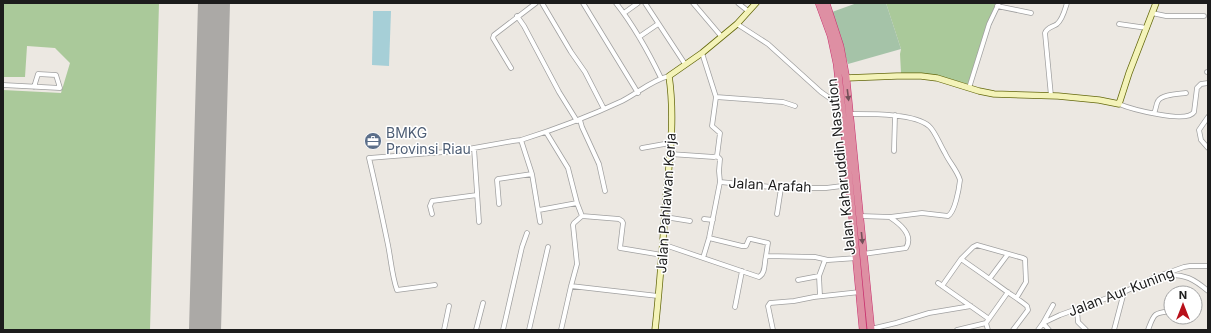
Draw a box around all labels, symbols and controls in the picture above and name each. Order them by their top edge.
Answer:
street label: Jalan Kaharuddin Nasution [823,78,858,256]
one-way arrow [845,89,851,101]
place label: BMKG Provinsi Riau [386,124,471,157]
office icon: BMKG Provinsi Riau [363,131,383,151]
street label: Jalan Pahlawan Kerja [652,132,679,274]
street label: Jalan Arafah [728,174,812,195]
one-way arrow [859,232,865,244]
street label: Jalan Aur Kuning [1065,263,1176,320]
north arrow [1163,285,1203,325]
text: N [1179,288,1187,302]

